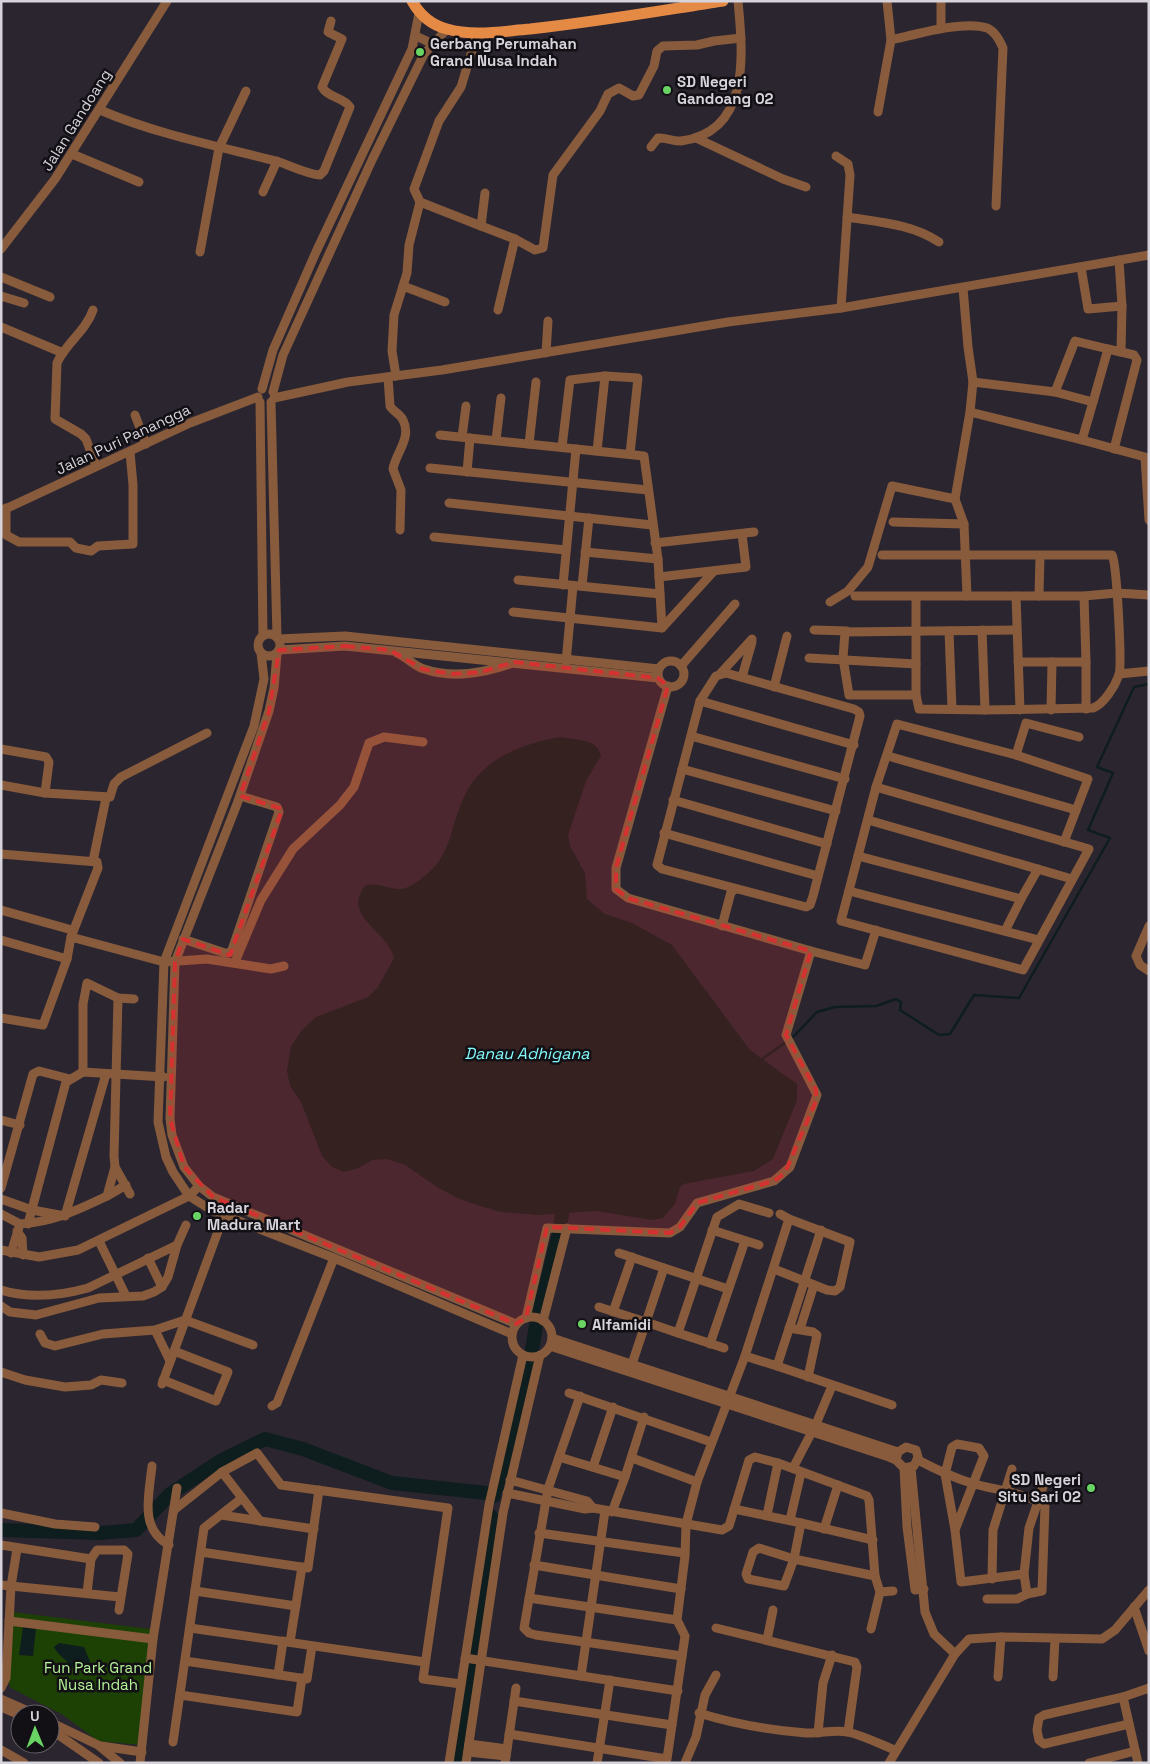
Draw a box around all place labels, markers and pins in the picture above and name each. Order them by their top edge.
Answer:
place label: Gerbang Perumahan Grand Nusa Indah [430,34,577,70]
marker: Gerbang Perumahan Grand Nusa Indah [414,46,426,58]
place label: SD Negeri Gandoang 02 [677,72,774,108]
marker: SD Negeri Gandoang 02 [661,84,673,96]
place label: Radar Madura Mart [207,1198,301,1234]
marker: Radar Madura Mart [191,1210,203,1222]
place label: Alfamidi [592,1315,651,1334]
marker: Alfamidi [576,1318,588,1330]
place label: SD Negeri Situ Sari 02 [998,1470,1081,1506]
marker: SD Negeri Situ Sari 02 [1085,1482,1097,1494]

